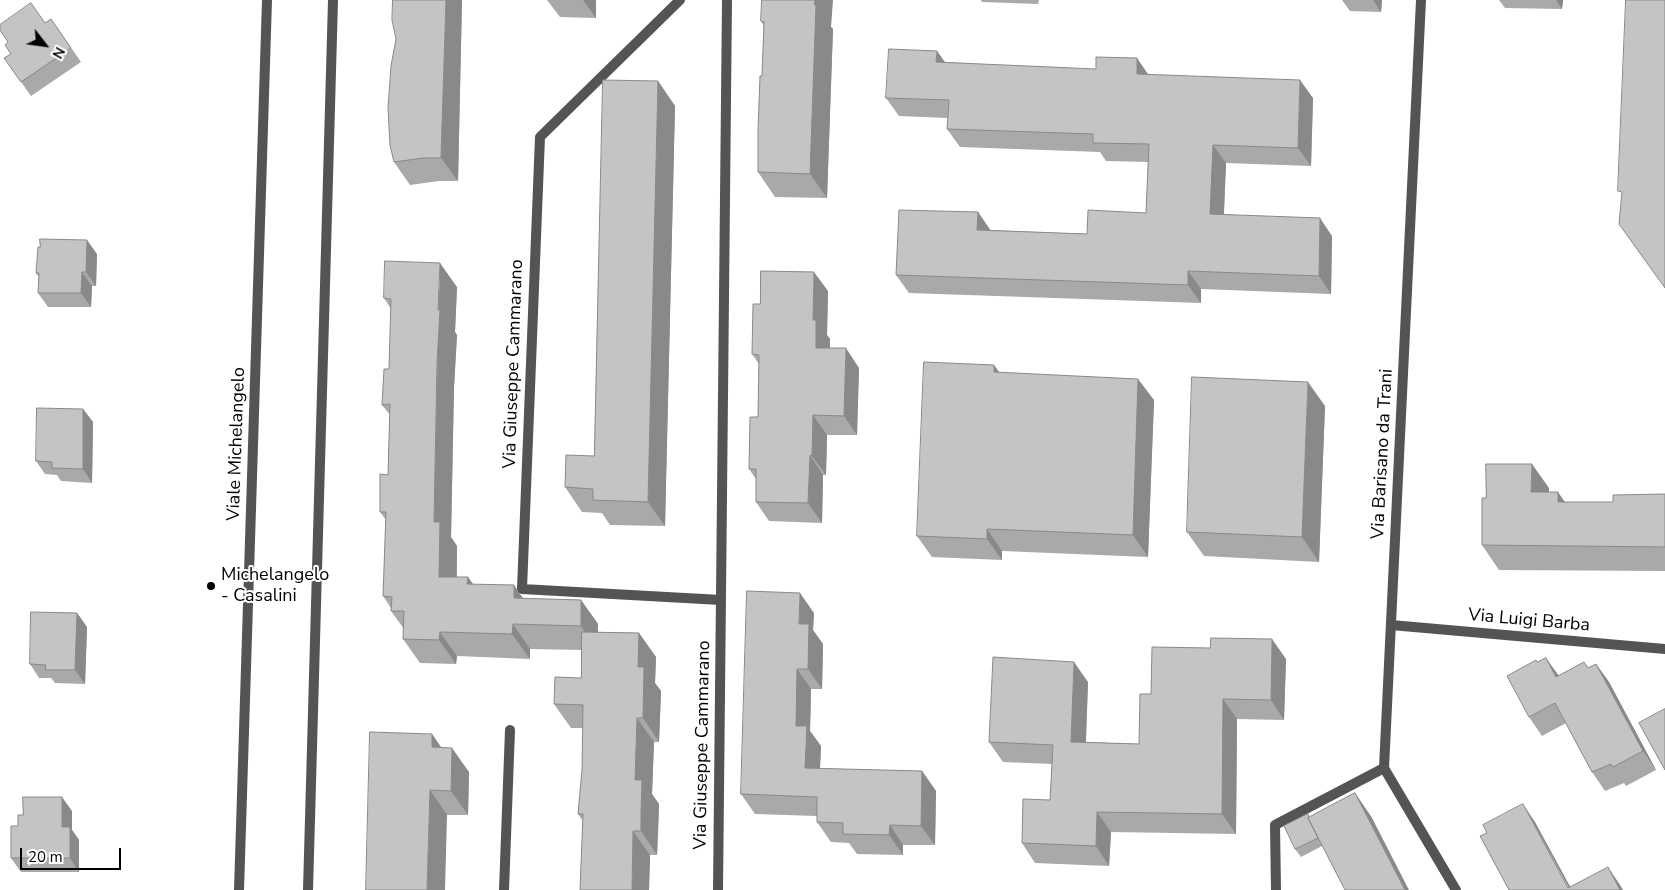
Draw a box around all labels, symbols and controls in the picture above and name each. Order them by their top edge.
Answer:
north arrow [20,20,70,70]
text: N [48,43,69,62]
street label: Via Giuseppe Cammarano [500,259,528,469]
street label: Viale Michelangelo [224,367,250,521]
street label: Via Barisano da Trani [1368,368,1398,540]
place label: Michelangelo - Casalini [221,565,329,608]
marker: Michelangelo - Casalini [205,580,217,592]
street label: Via Luigi Barba [1467,605,1591,637]
street label: Via Giuseppe Cammarano [690,640,716,850]
scale bar [22,838,124,870]
text: 20 m [28,847,63,867]

